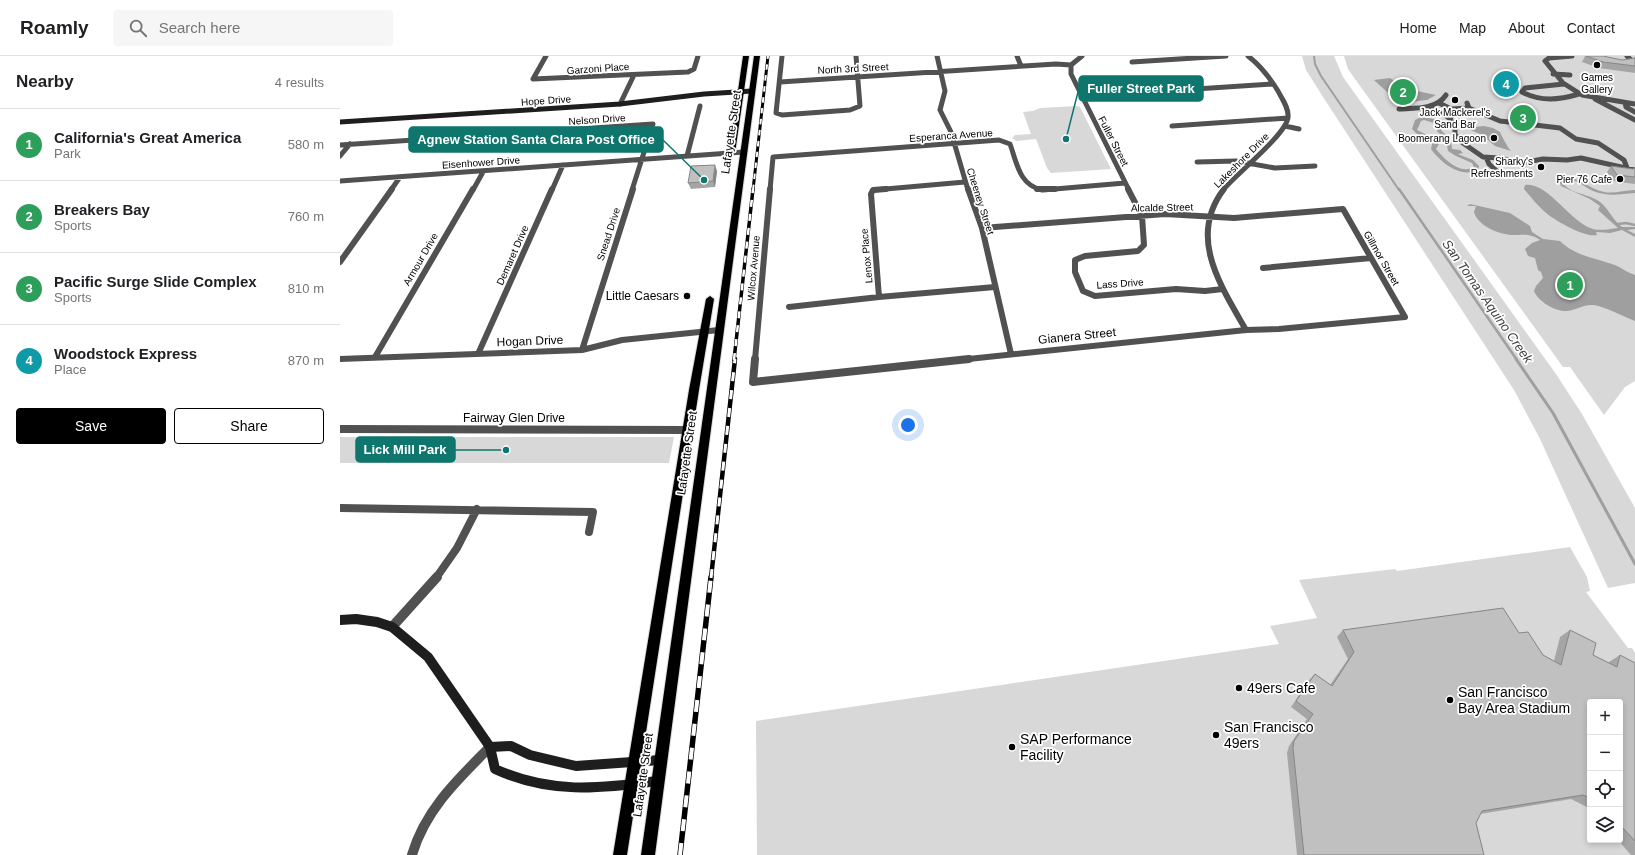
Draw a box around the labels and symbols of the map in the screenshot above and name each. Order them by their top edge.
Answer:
marker: Games Gallery [1592,60,1602,70]
street label: Garzoni Place [566,61,630,76]
street label: North 3rd Street [817,61,889,76]
pin: 4 [1493,69,1519,99]
place label: Games Gallery [1581,72,1613,95]
callout: Fuller Street Park [1079,76,1203,101]
pin: 2 [1390,77,1416,107]
text: Fuller Street Park [1087,81,1196,96]
street label: Lafayette Street [718,88,744,175]
street label: Hope Drive [521,93,572,108]
marker: Jack Mackerel's Sand Bar [1450,95,1460,105]
pin: 3 [1510,103,1536,133]
place label: Jack Mackerel's Sand Bar [1420,107,1490,130]
street label: Nelson Drive [568,112,626,127]
street label: Fuller Street [1096,114,1131,168]
callout: Agnew Station Santa Clara Post Office [409,127,663,152]
street label: Esperanca Avenue [909,127,994,144]
street label: Lakeshore Drive [1212,130,1271,190]
text: Agnew Station Santa Clara Post Office [417,132,655,147]
place label: Boomerang Lagoon [1398,133,1486,144]
marker: Boomerang Lagoon [1489,133,1499,143]
street label: Eisenhower Drive [442,154,521,171]
place label: Sharky's Refreshments [1471,156,1533,179]
marker: Sharky's Refreshments [1536,162,1546,172]
street label: Cheeney Street [965,166,997,236]
place label: Pier 76 Cafe [1556,174,1612,185]
marker: Pier 76 Cafe [1615,174,1625,184]
street label: Alcalde Street [1131,201,1193,214]
street label: Snead Drive [595,206,622,262]
street label: Demaret Drive [494,223,531,287]
street label: Lenox Place [859,228,874,284]
street label: Gillmor Street [1362,229,1402,288]
street label: Armour Drive [401,231,440,288]
street label: Wilcox Avenue [745,235,762,301]
water label: San Tomas Aquino Creek [1439,237,1537,367]
pin: 1 [1557,270,1583,300]
street label: Lass Drive [1096,276,1144,291]
place label: Little Caesars [606,289,679,303]
marker: Little Caesars [682,291,692,301]
street label: Gianera Street [1037,325,1117,347]
street label: Hogan Drive [496,333,564,349]
street label: Lafayette Street [674,409,700,496]
street label: Fairway Glen Drive [463,411,565,425]
your location [898,415,918,435]
callout: Lick Mill Park [356,437,455,462]
text: Lick Mill Park [363,442,447,457]
place label: 49ers Cafe [1247,680,1316,696]
marker: 49ers Cafe [1234,683,1244,693]
place label: San Francisco Bay Area Stadium [1458,684,1570,716]
marker: San Francisco Bay Area Stadium [1445,695,1455,705]
place label: San Francisco 49ers [1224,719,1314,751]
marker: San Francisco 49ers [1211,730,1221,740]
street label: Lafayette Street [630,731,656,818]
place label: SAP Performance Facility [1020,731,1132,763]
marker: SAP Performance Facility [1007,742,1017,752]

